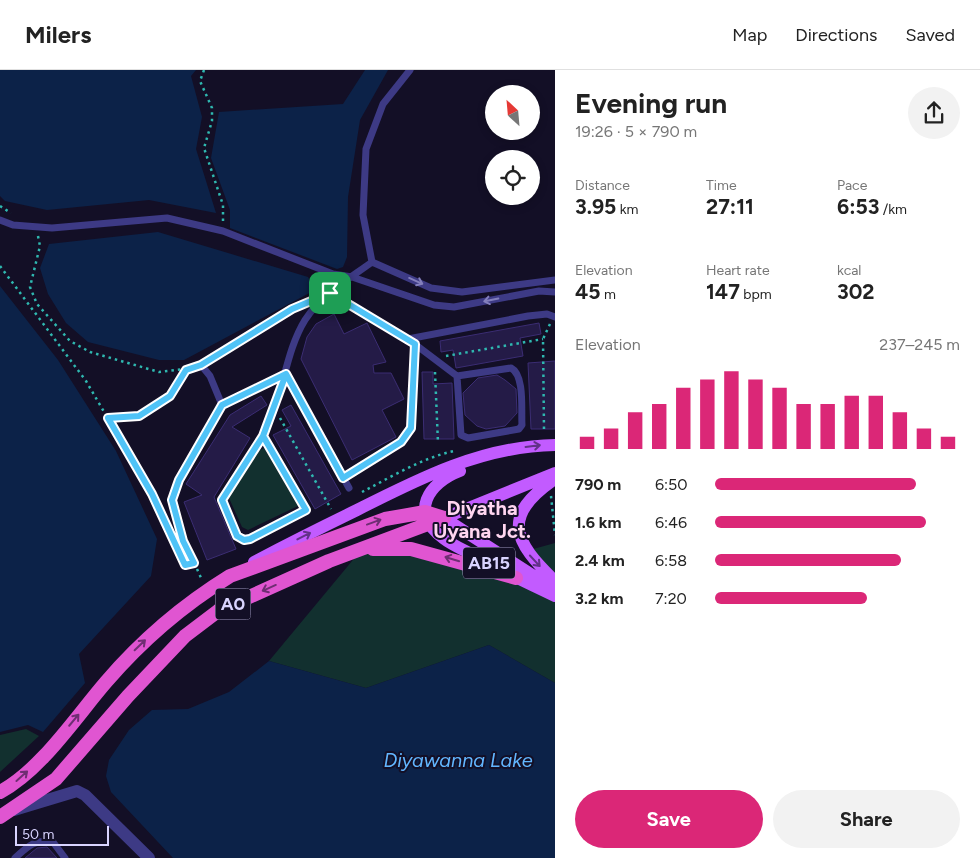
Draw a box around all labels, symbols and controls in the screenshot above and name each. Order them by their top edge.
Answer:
text: Milers [25,20,91,49]
text: Map [732,24,767,46]
text: Directions [795,24,877,46]
text: Saved [905,24,955,46]
north arrow [485,85,540,140]
map controls [485,85,540,205]
text: Evening run [575,86,727,120]
button: share [908,87,960,139]
text: 19:26 · 5 × 790 m [575,122,697,141]
button: locate [485,150,540,205]
text: Distance [575,177,630,194]
text: Time [706,177,737,194]
text: Pace [837,177,867,194]
text: 3.95 [575,194,616,219]
text: 27:11 [706,194,754,219]
text: 6:53 [837,194,879,219]
text: km [616,201,638,218]
text: /km [879,201,907,218]
text: Elevation [575,262,633,279]
text: Heart rate [706,262,770,279]
text: kcal [837,262,861,279]
pin [309,272,351,314]
one-way arrow [408,277,423,287]
icon: arrive [316,279,344,307]
text: 45 [575,279,601,304]
text: 147 [706,279,740,304]
text: 302 [837,279,874,304]
text: m [601,286,616,303]
text: bpm [740,286,772,303]
one-way arrow [484,296,500,305]
text: Elevation [575,335,641,354]
text: 237–245 m [879,335,960,354]
one-way arrow [525,441,541,451]
text: 790 m [575,475,621,494]
text: 6:50 [655,475,688,494]
district label: Diyatha Uyana Jct. [433,496,531,543]
text: 1.6 km [575,513,621,532]
text: 6:46 [655,513,687,532]
one-way arrow [366,517,382,526]
one-way arrow [296,531,311,540]
road number: AB15 [463,548,515,578]
text: 2.4 km [575,551,625,570]
text: 6:58 [655,551,687,570]
one-way arrow [444,554,460,564]
one-way arrow [529,555,541,567]
one-way arrow [262,583,277,593]
road number: A0 [216,588,250,620]
text: 3.2 km [575,589,624,608]
text: 7:20 [655,589,687,608]
one-way arrow [134,639,147,651]
one-way arrow [68,714,79,727]
water label: Diyawanna Lake [383,748,533,772]
one-way arrow [15,770,28,782]
button: Save [575,790,763,848]
button: Share [773,790,960,848]
scale bar [15,823,109,846]
text: 50 m [22,826,54,843]

